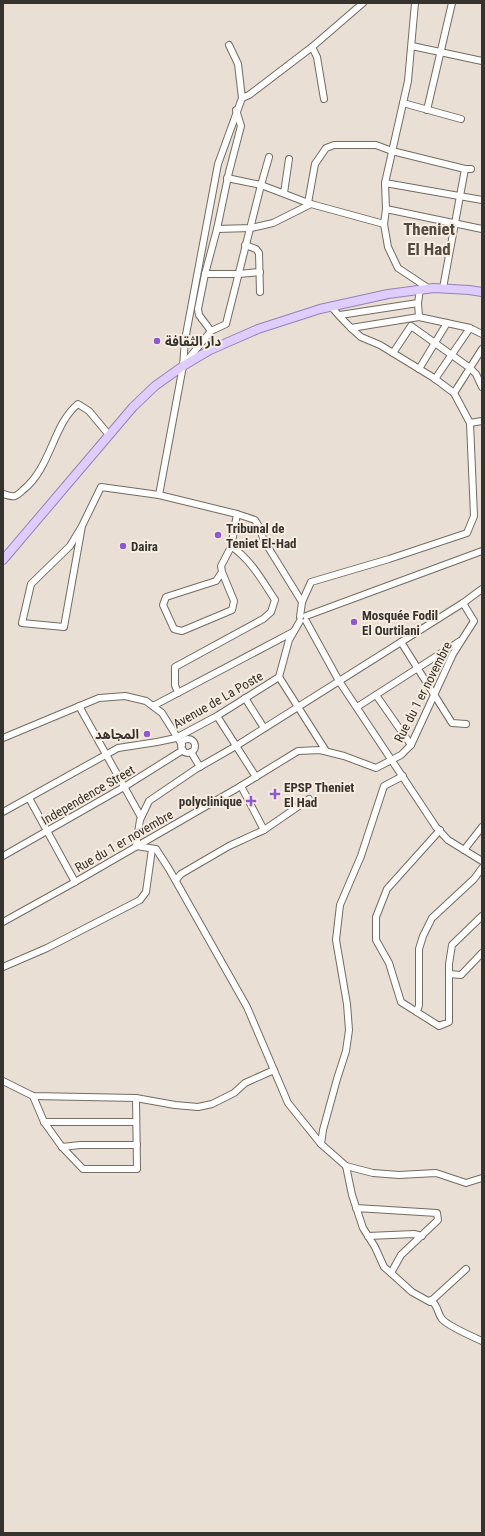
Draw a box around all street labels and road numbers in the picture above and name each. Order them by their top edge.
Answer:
street label: Rue du 1 er novembre [391,639,455,745]
street label: Avenue de La Poste [171,668,265,732]
street label: Independence Street [39,762,137,828]
street label: Rue du 1 er novembre [72,807,176,875]

